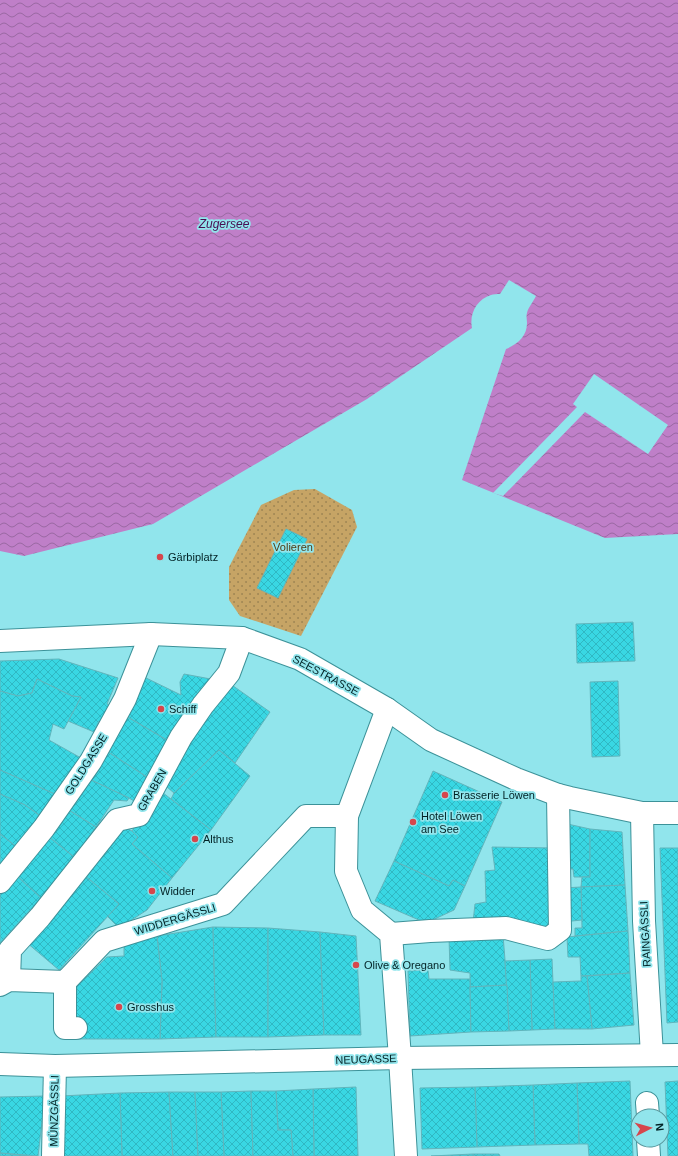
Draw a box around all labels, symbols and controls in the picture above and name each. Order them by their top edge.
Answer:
water label: Zugersee [198,217,250,231]
park label: Volieren [273,541,313,553]
place label: Gärbiplatz [168,551,218,563]
marker: Gärbiplatz [155,552,165,562]
street label: SEESTRASSE [291,652,361,698]
place label: Schiff [169,703,197,715]
marker: Schiff [156,704,166,714]
street label: GOLDGASSE [63,732,109,796]
street label: GRABEN [135,767,169,813]
place label: Brasserie Löwen [453,789,535,801]
marker: Brasserie Löwen [440,790,450,800]
place label: Hotel Löwen am See [421,810,482,835]
marker: Hotel Löwen am See [408,817,418,827]
place label: Althus [203,833,234,845]
marker: Althus [190,834,200,844]
place label: Widder [160,885,195,897]
marker: Widder [147,886,157,896]
street label: WIDDERGÄSSLI [133,901,217,937]
street label: RAINGÄSSLI [637,901,653,967]
place label: Olive & Oregano [364,959,445,971]
marker: Olive & Oregano [351,960,361,970]
place label: Grosshus [127,1001,175,1013]
marker: Grosshus [114,1002,124,1012]
street label: NEUGASSE [335,1052,397,1066]
street label: MÜNZGÄSSLI [47,1075,61,1147]
north arrow [630,1108,670,1148]
text: N [654,1122,666,1132]

